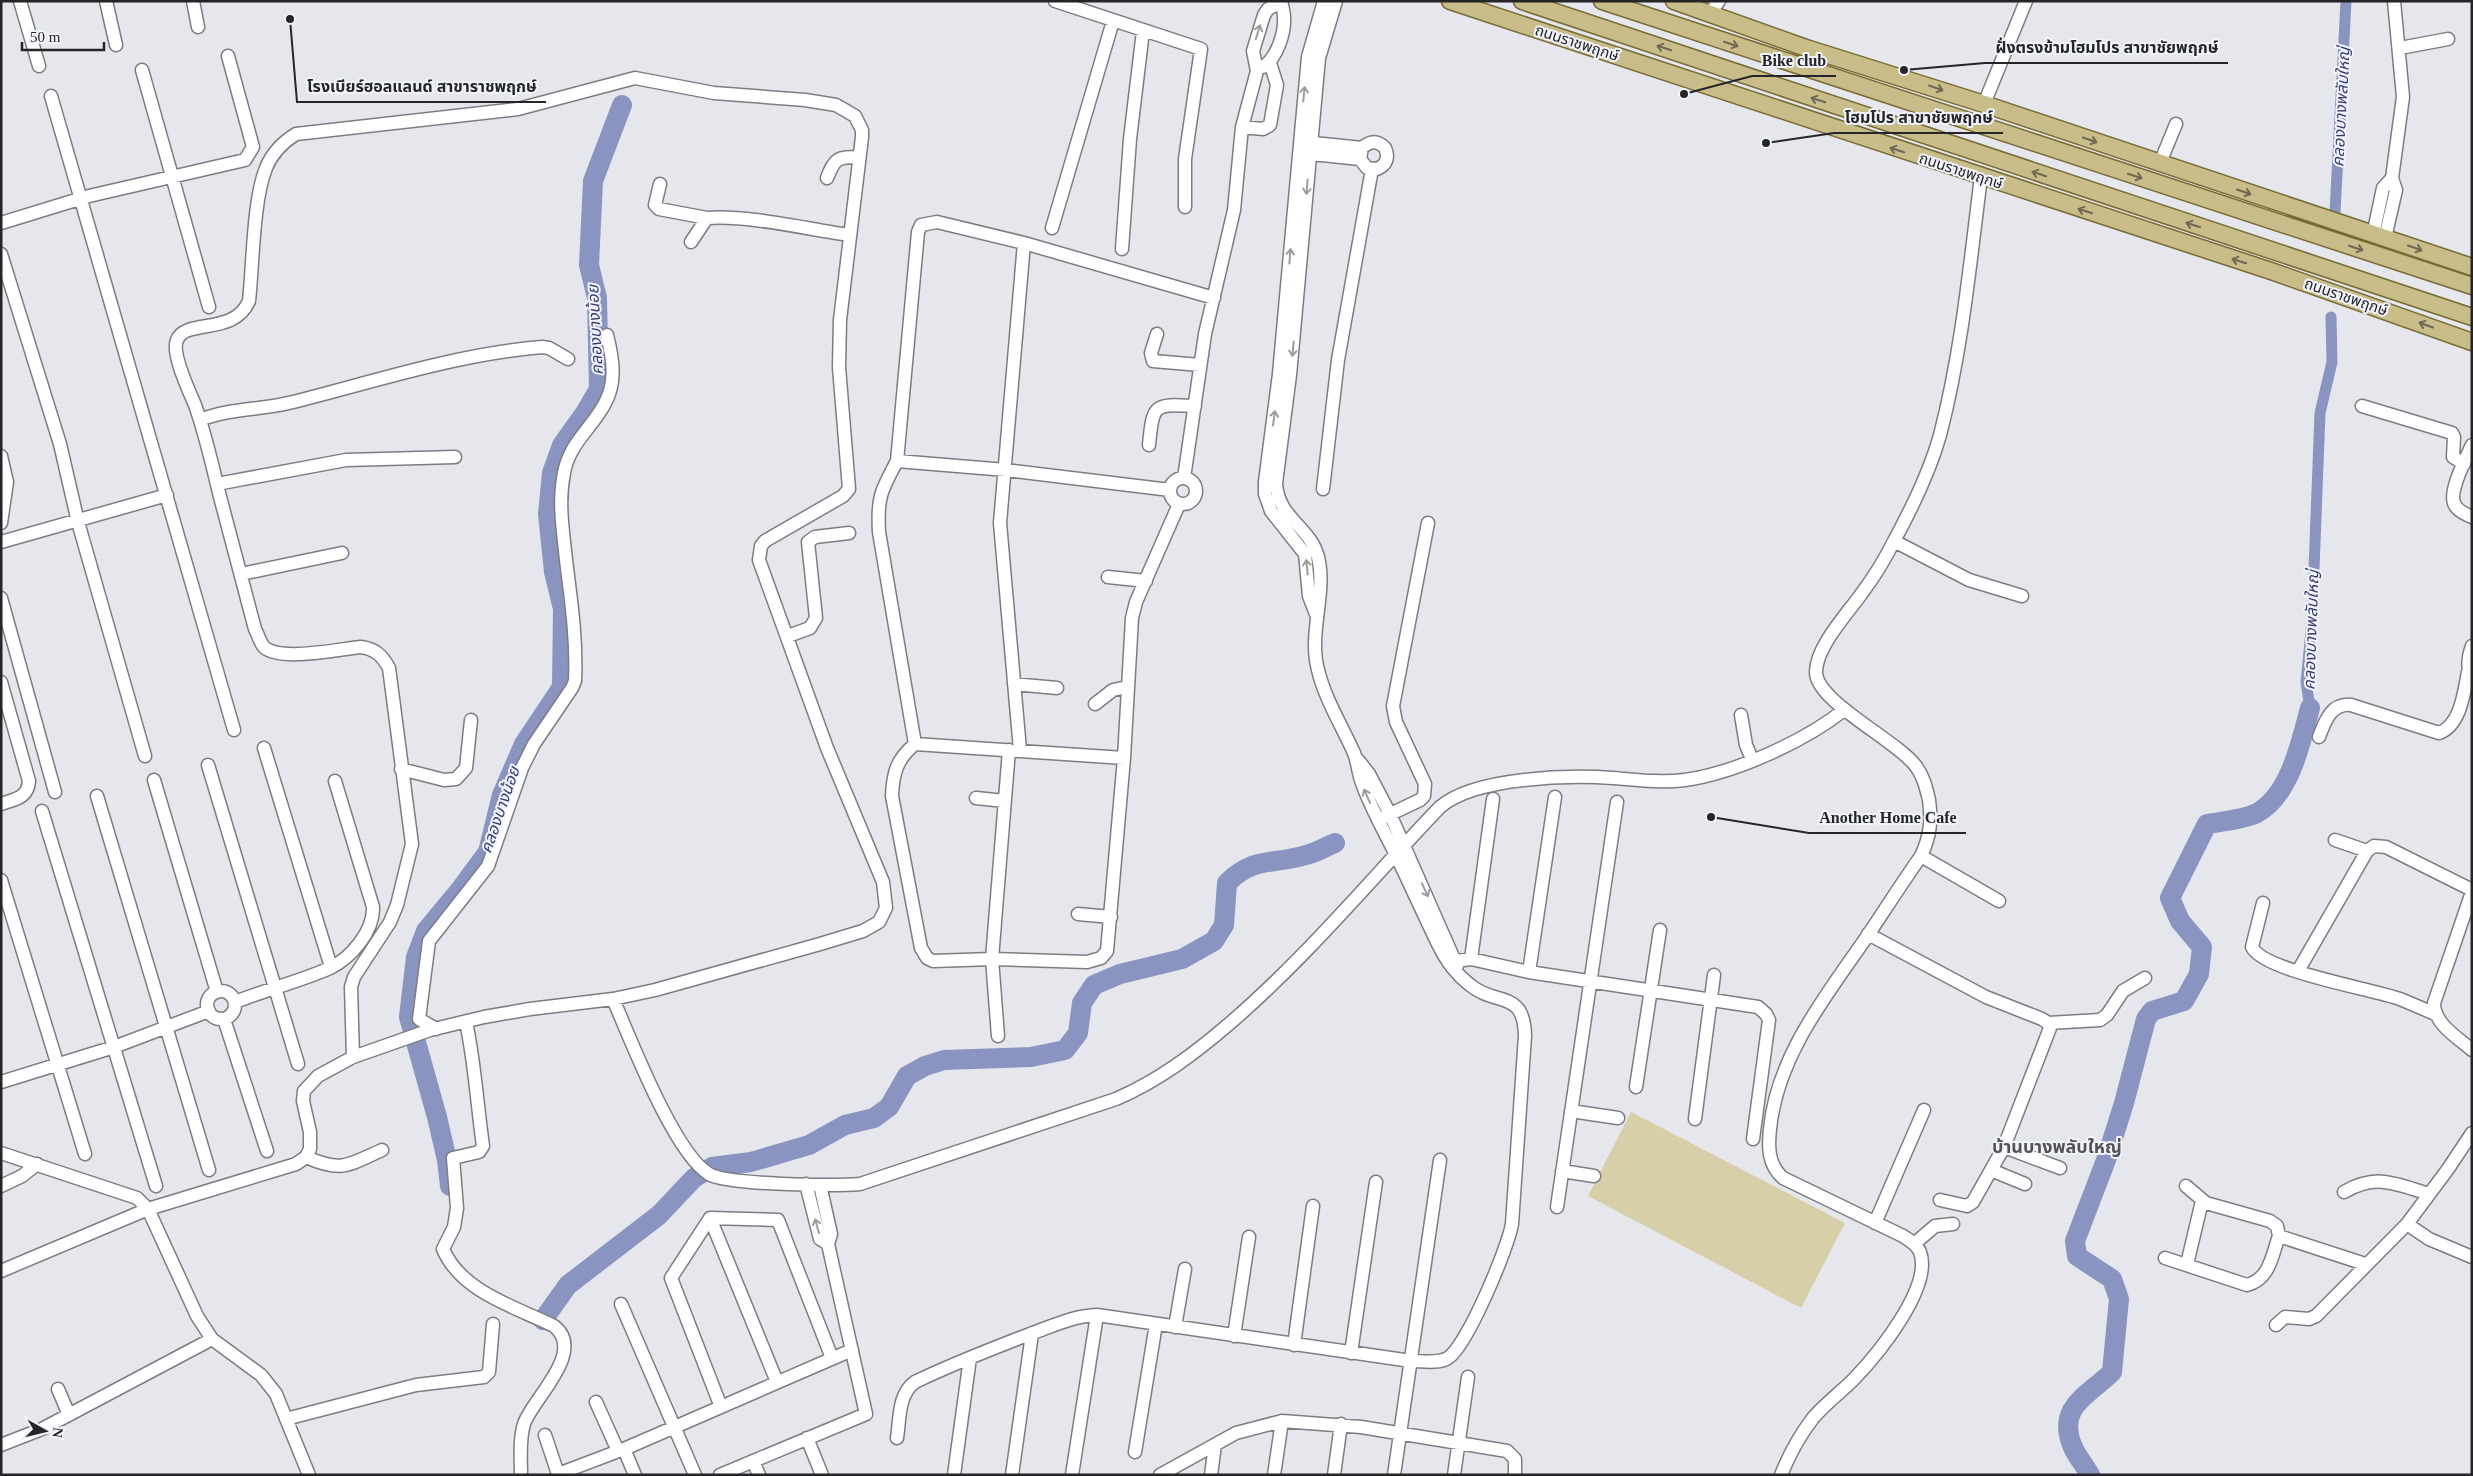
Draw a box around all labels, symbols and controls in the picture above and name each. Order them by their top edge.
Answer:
scale bar [22,20,105,52]
street label: ถนนราชพฤกษ์ [1533,22,1621,64]
one-way arrow [1254,25,1264,41]
text: 50 m [30,29,61,45]
callout: ฝั่งตรงข้ามโฮมโปร สาขาชัยพฤกษ์ [1985,32,2228,63]
text: ฝั่งตรงข้ามโฮมโปร สาขาชัยพฤกษ์ [1995,37,2219,56]
one-way arrow [1723,40,1739,50]
one-way arrow [1656,43,1672,53]
callout: Bike club [1752,45,1836,76]
water label: คลองบางพลับใหญ่ [2329,45,2353,167]
text: Bike club [1762,52,1826,69]
callout: โรงเบียร์ฮอลแลนด์ สาขาราชพฤกษ์ [297,71,546,102]
text: โรงเบียร์ฮอลแลนด์ สาขาราชพฤกษ์ [307,78,537,95]
one-way arrow [1928,84,1943,93]
one-way arrow [1299,87,1309,103]
one-way arrow [1811,95,1827,104]
callout: โฮมโปร สาขาชัยพฤกษ์ [1834,102,2003,133]
text: โฮมโปร สาขาชัยพฤกษ์ [1845,109,1993,126]
one-way arrow [2082,135,2098,145]
one-way arrow [1889,145,1905,154]
street label: ถนนราชพฤกษ์ [1917,150,2005,192]
one-way arrow [2031,168,2047,178]
one-way arrow [2127,172,2143,182]
one-way arrow [1302,179,1312,195]
one-way arrow [2236,187,2252,197]
one-way arrow [2077,206,2093,215]
one-way arrow [2185,219,2201,229]
one-way arrow [2348,244,2364,254]
one-way arrow [2406,244,2422,254]
one-way arrow [1285,248,1295,264]
one-way arrow [2231,256,2247,266]
street label: ถนนราชพฤกษ์ [2302,275,2390,319]
water label: คลองบางน้อย [584,283,606,375]
one-way arrow [2418,320,2434,330]
one-way arrow [1288,340,1297,356]
one-way arrow [1269,410,1279,426]
one-way arrow [1302,559,1312,575]
water label: คลองบางพลับใหญ่ [2300,568,2322,690]
water label: คลองบางน้อย [477,763,523,855]
one-way arrow [1362,789,1372,804]
callout: Another Home Cafe [1809,802,1966,833]
text: Another Home Cafe [1819,809,1957,826]
one-way arrow [1420,882,1430,897]
district label: บ้านบางพลับใหญ่ [1992,1137,2122,1157]
one-way arrow [812,1219,821,1235]
north arrow [20,1406,70,1456]
text: N [49,1427,66,1439]

